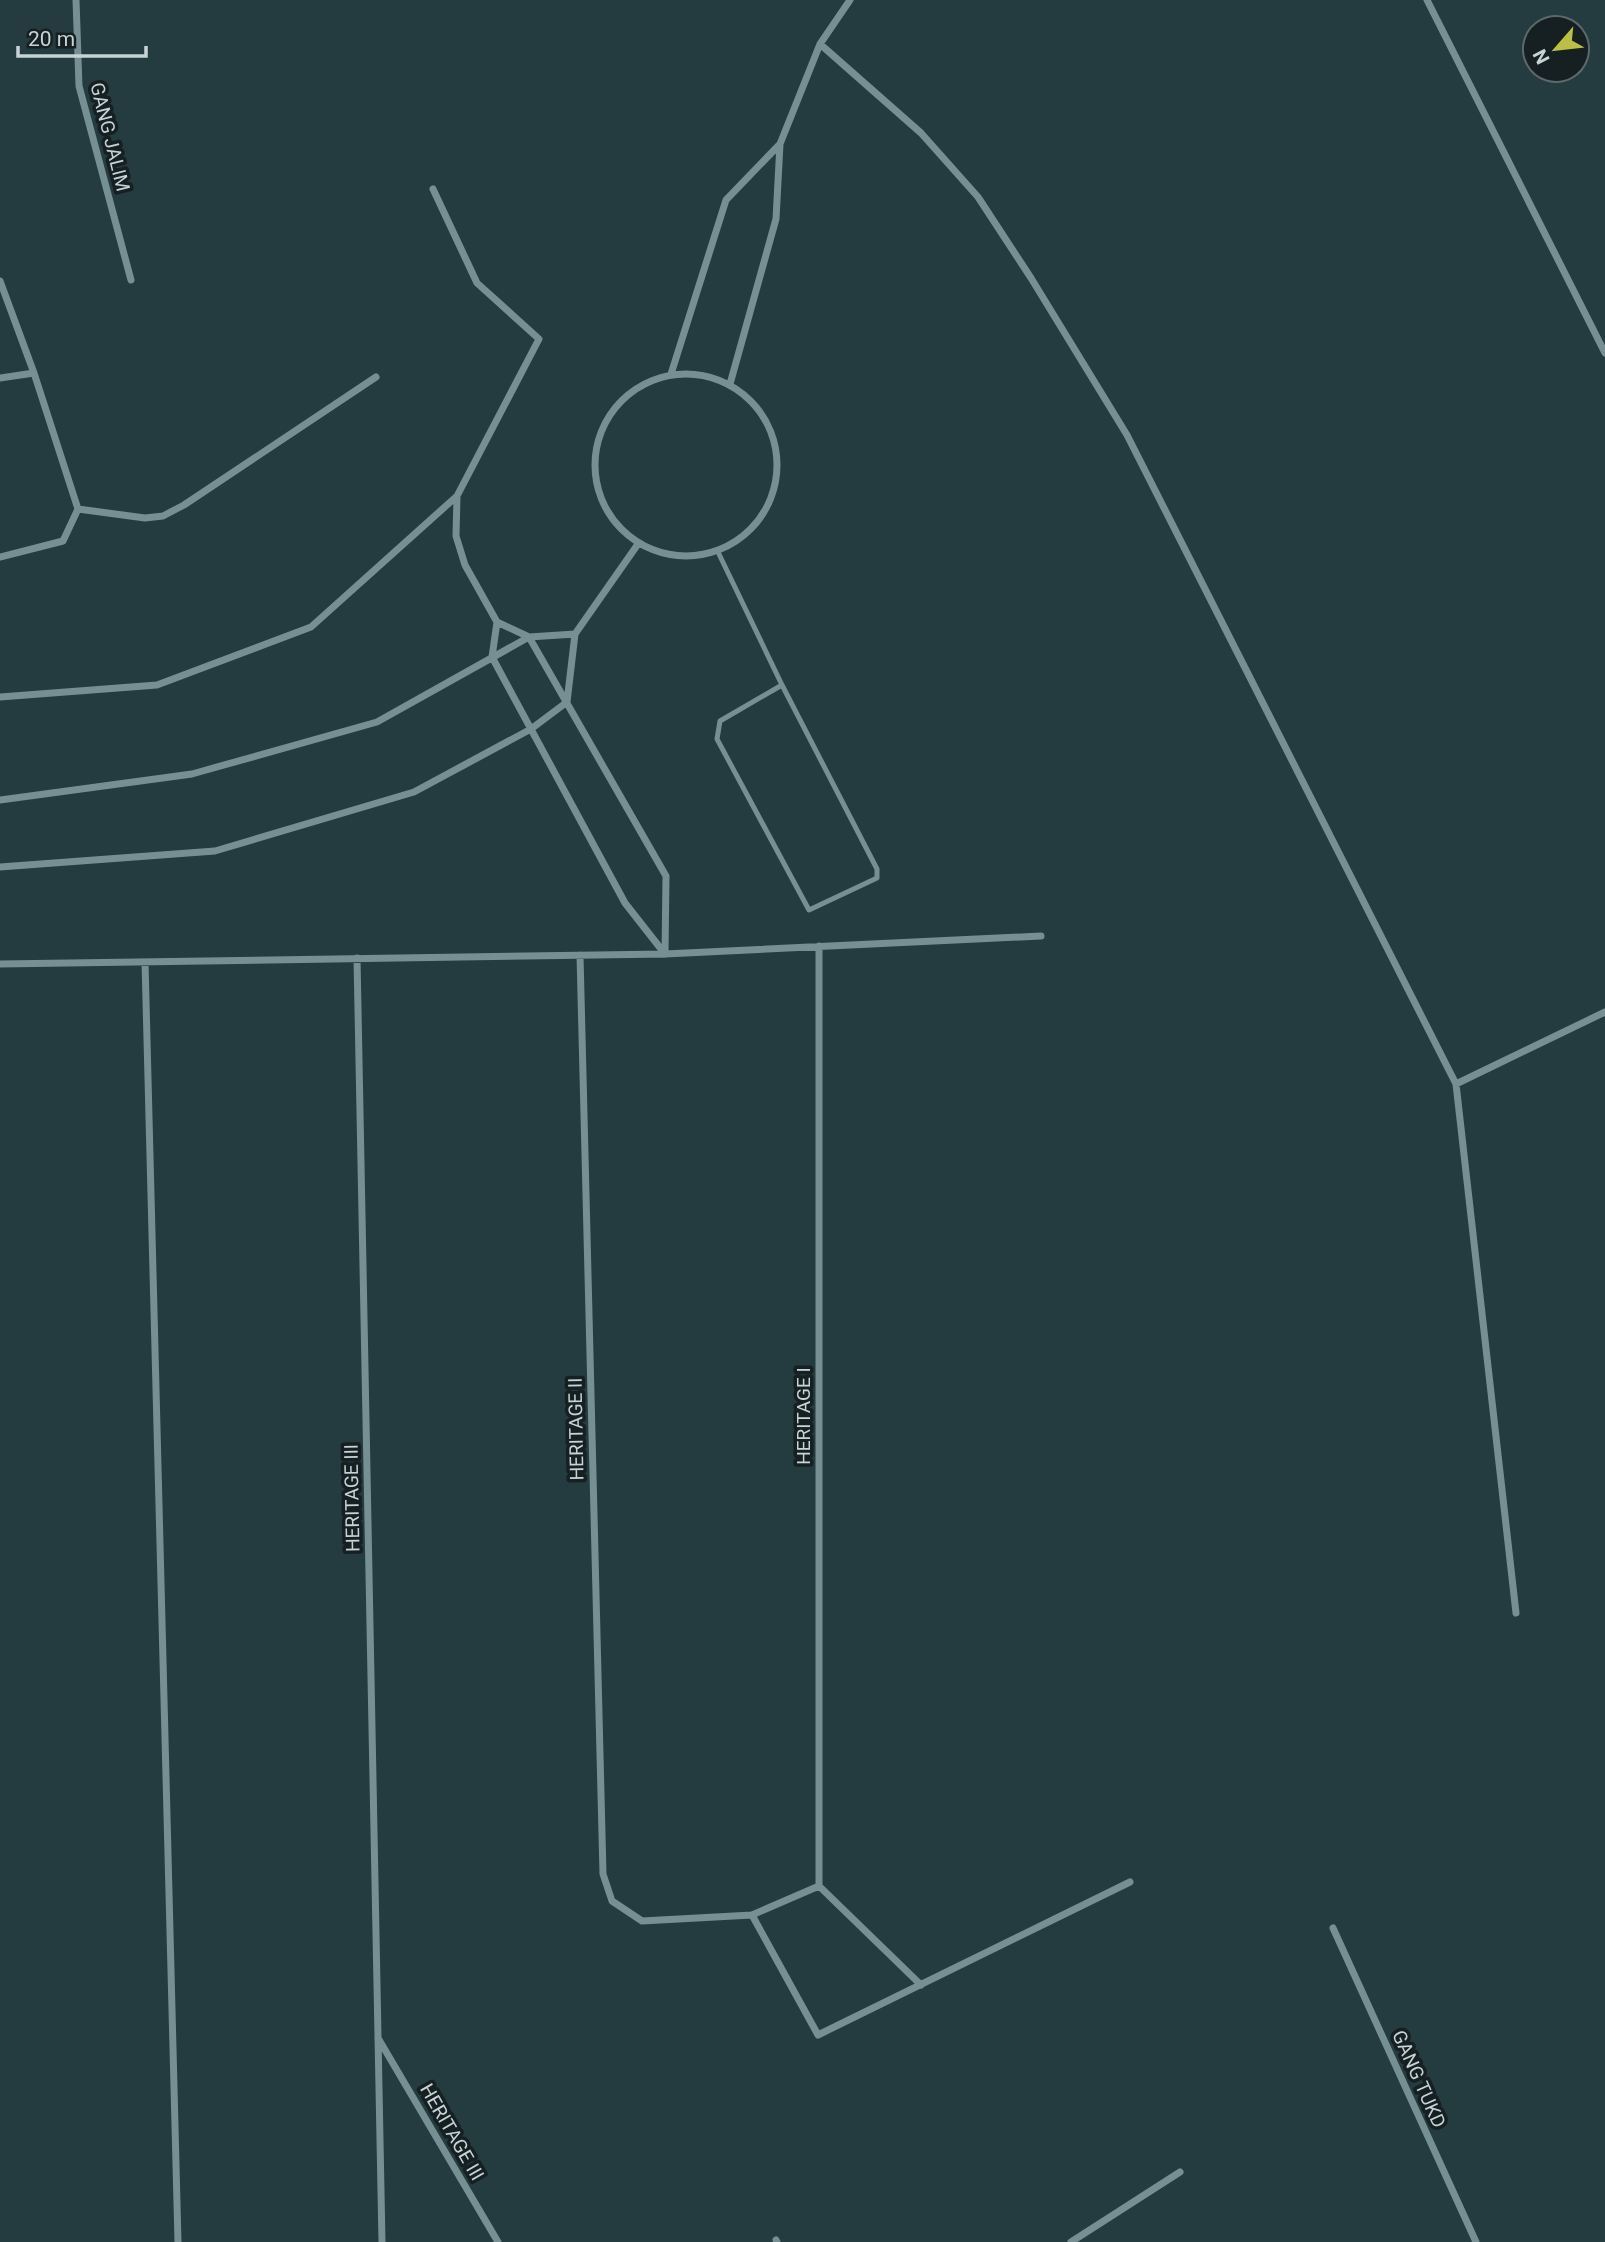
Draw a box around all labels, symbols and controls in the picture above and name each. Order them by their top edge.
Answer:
scale bar [18,14,145,58]
north arrow [1521,14,1591,84]
text: 20 m [28,27,75,51]
text: N [1528,45,1555,68]
street label: GANG JALIM [85,80,135,194]
street label: HERITAGE I [792,1367,815,1465]
street label: HERITAGE II [564,1377,588,1481]
street label: HERITAGE III [340,1444,364,1552]
street label: GANG TUKD [1387,2027,1451,2131]
street label: HERITAGE III [415,2080,489,2184]

